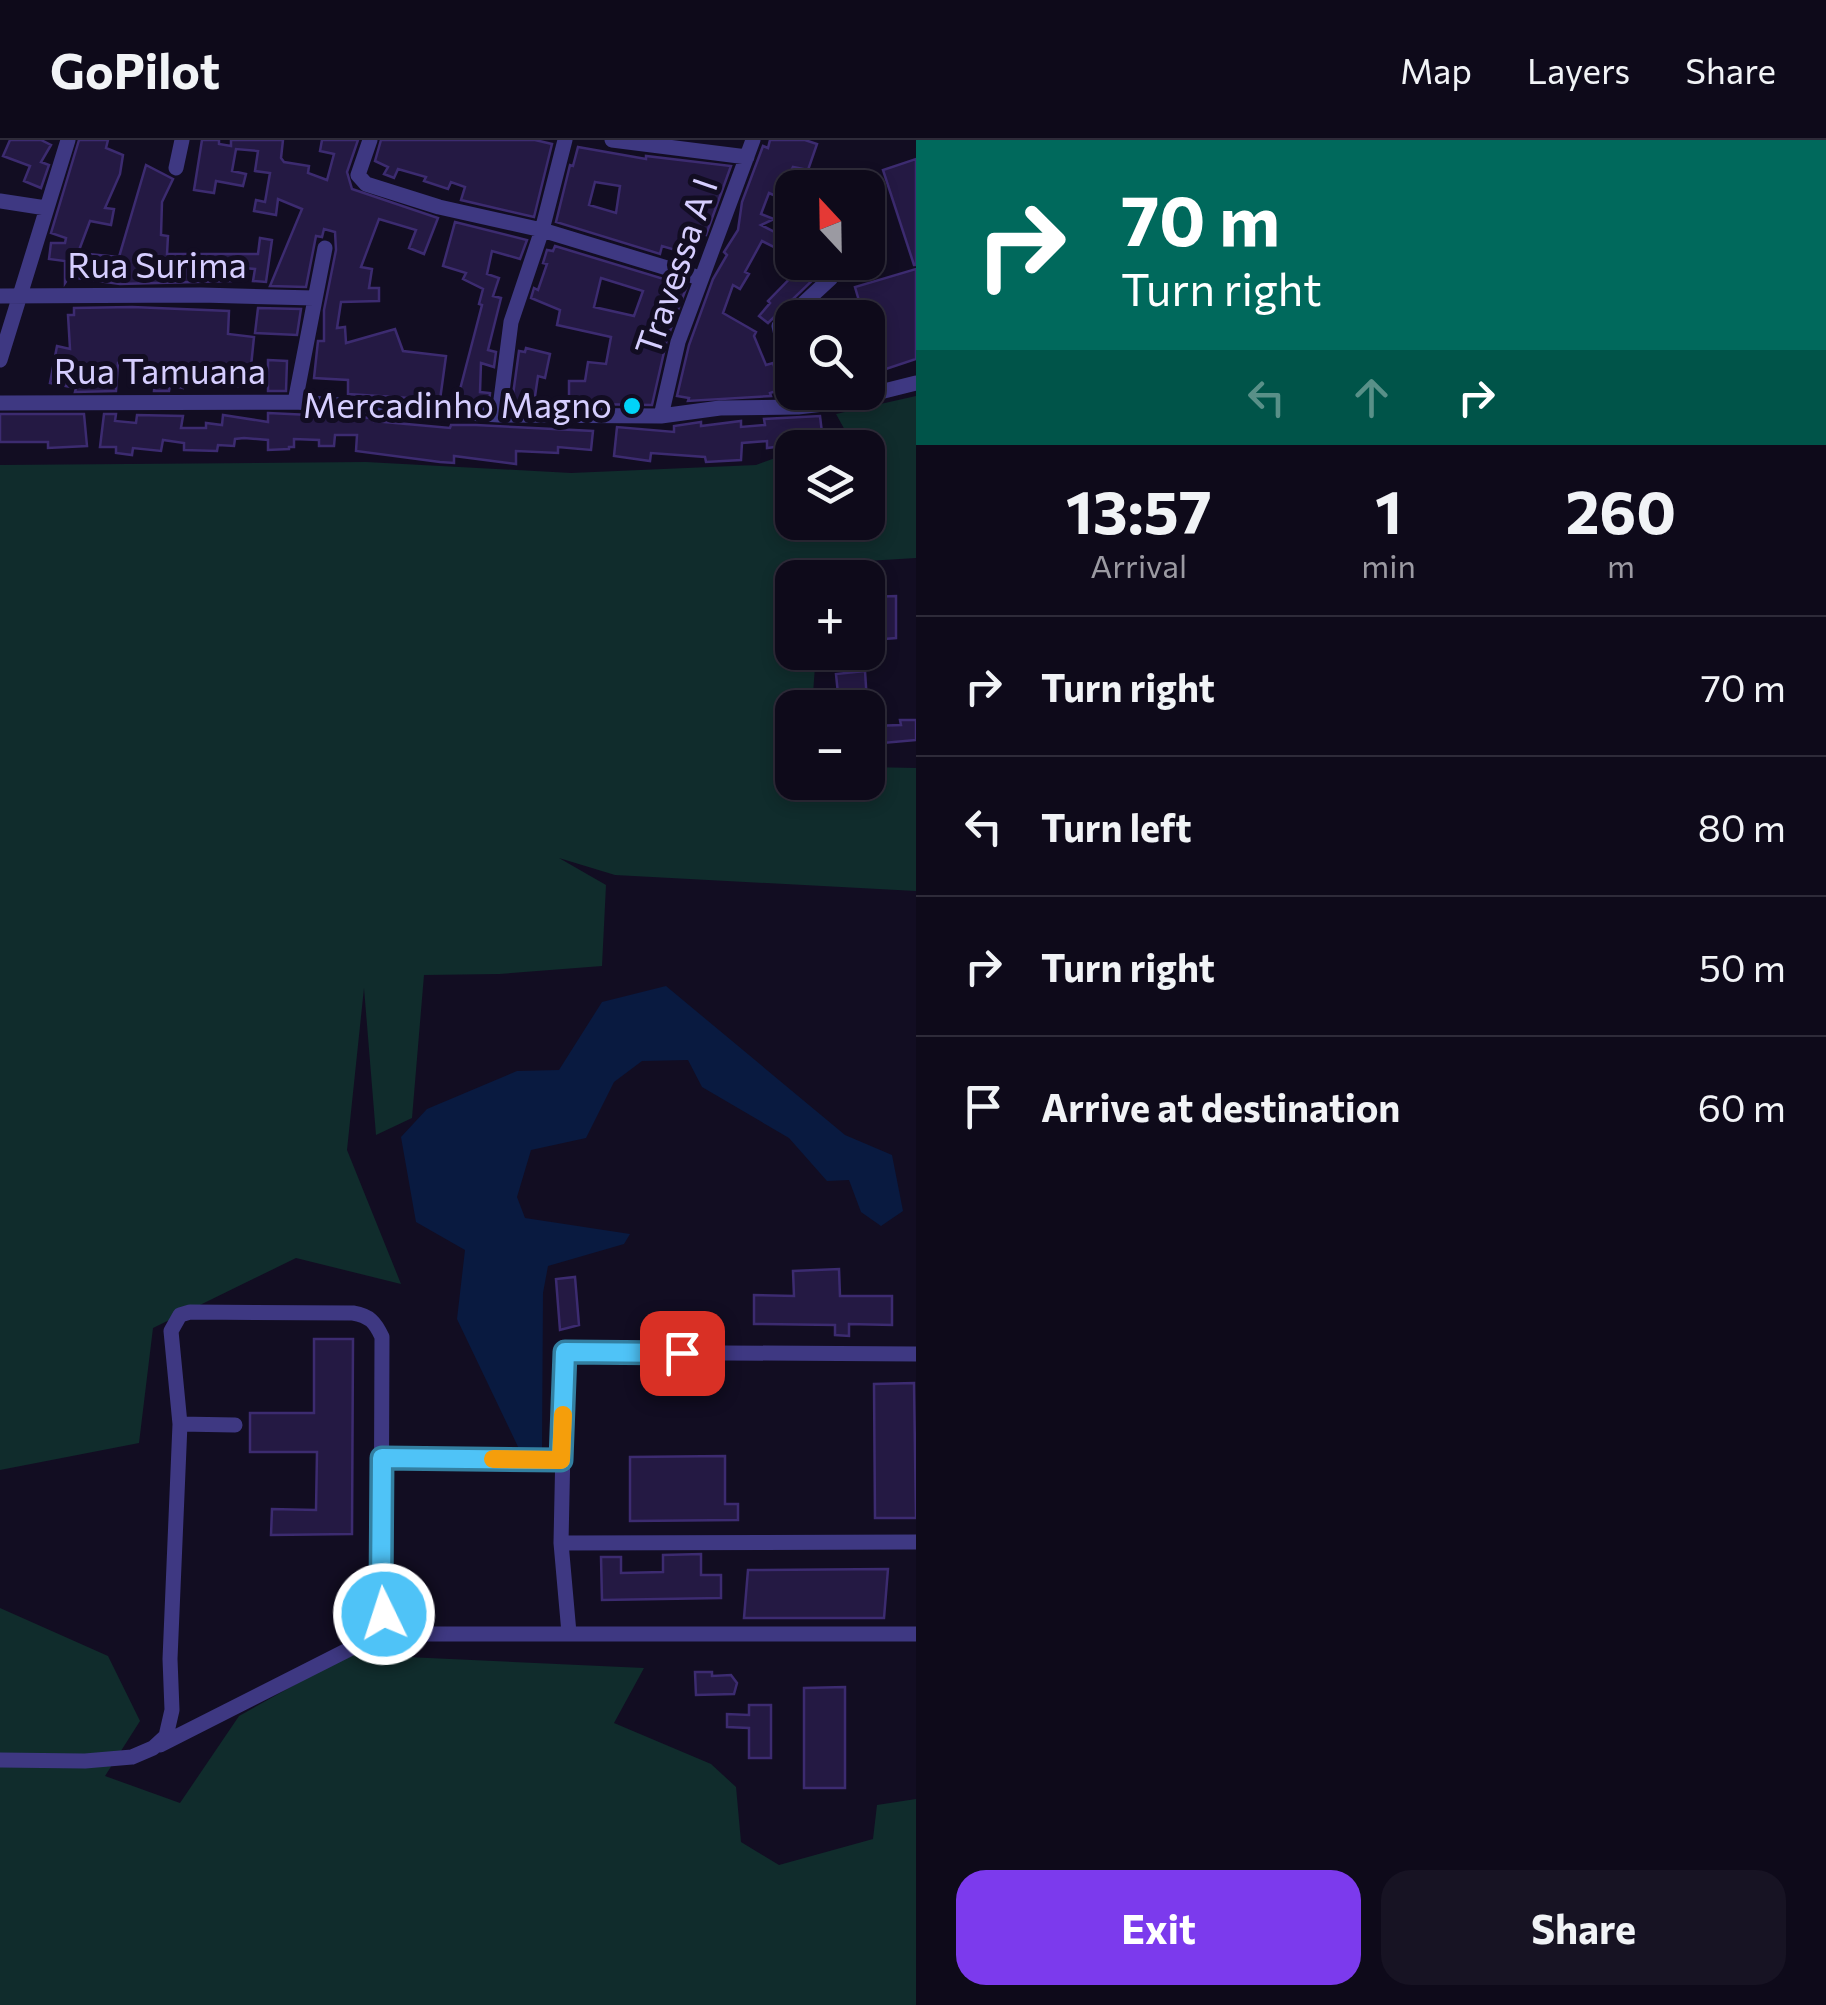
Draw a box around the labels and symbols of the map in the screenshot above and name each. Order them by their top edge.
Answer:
north arrow [775,170,885,280]
street label: Travessa A I [624,172,725,360]
street label: Rua Surima [67,242,247,285]
street label: Rua Tamuana [54,348,266,391]
place label: Mercadinho Magno [303,382,612,425]
marker: Mercadinho Magno [621,395,643,417]
pin [640,1311,725,1396]
position arrow [332,1562,436,1666]

